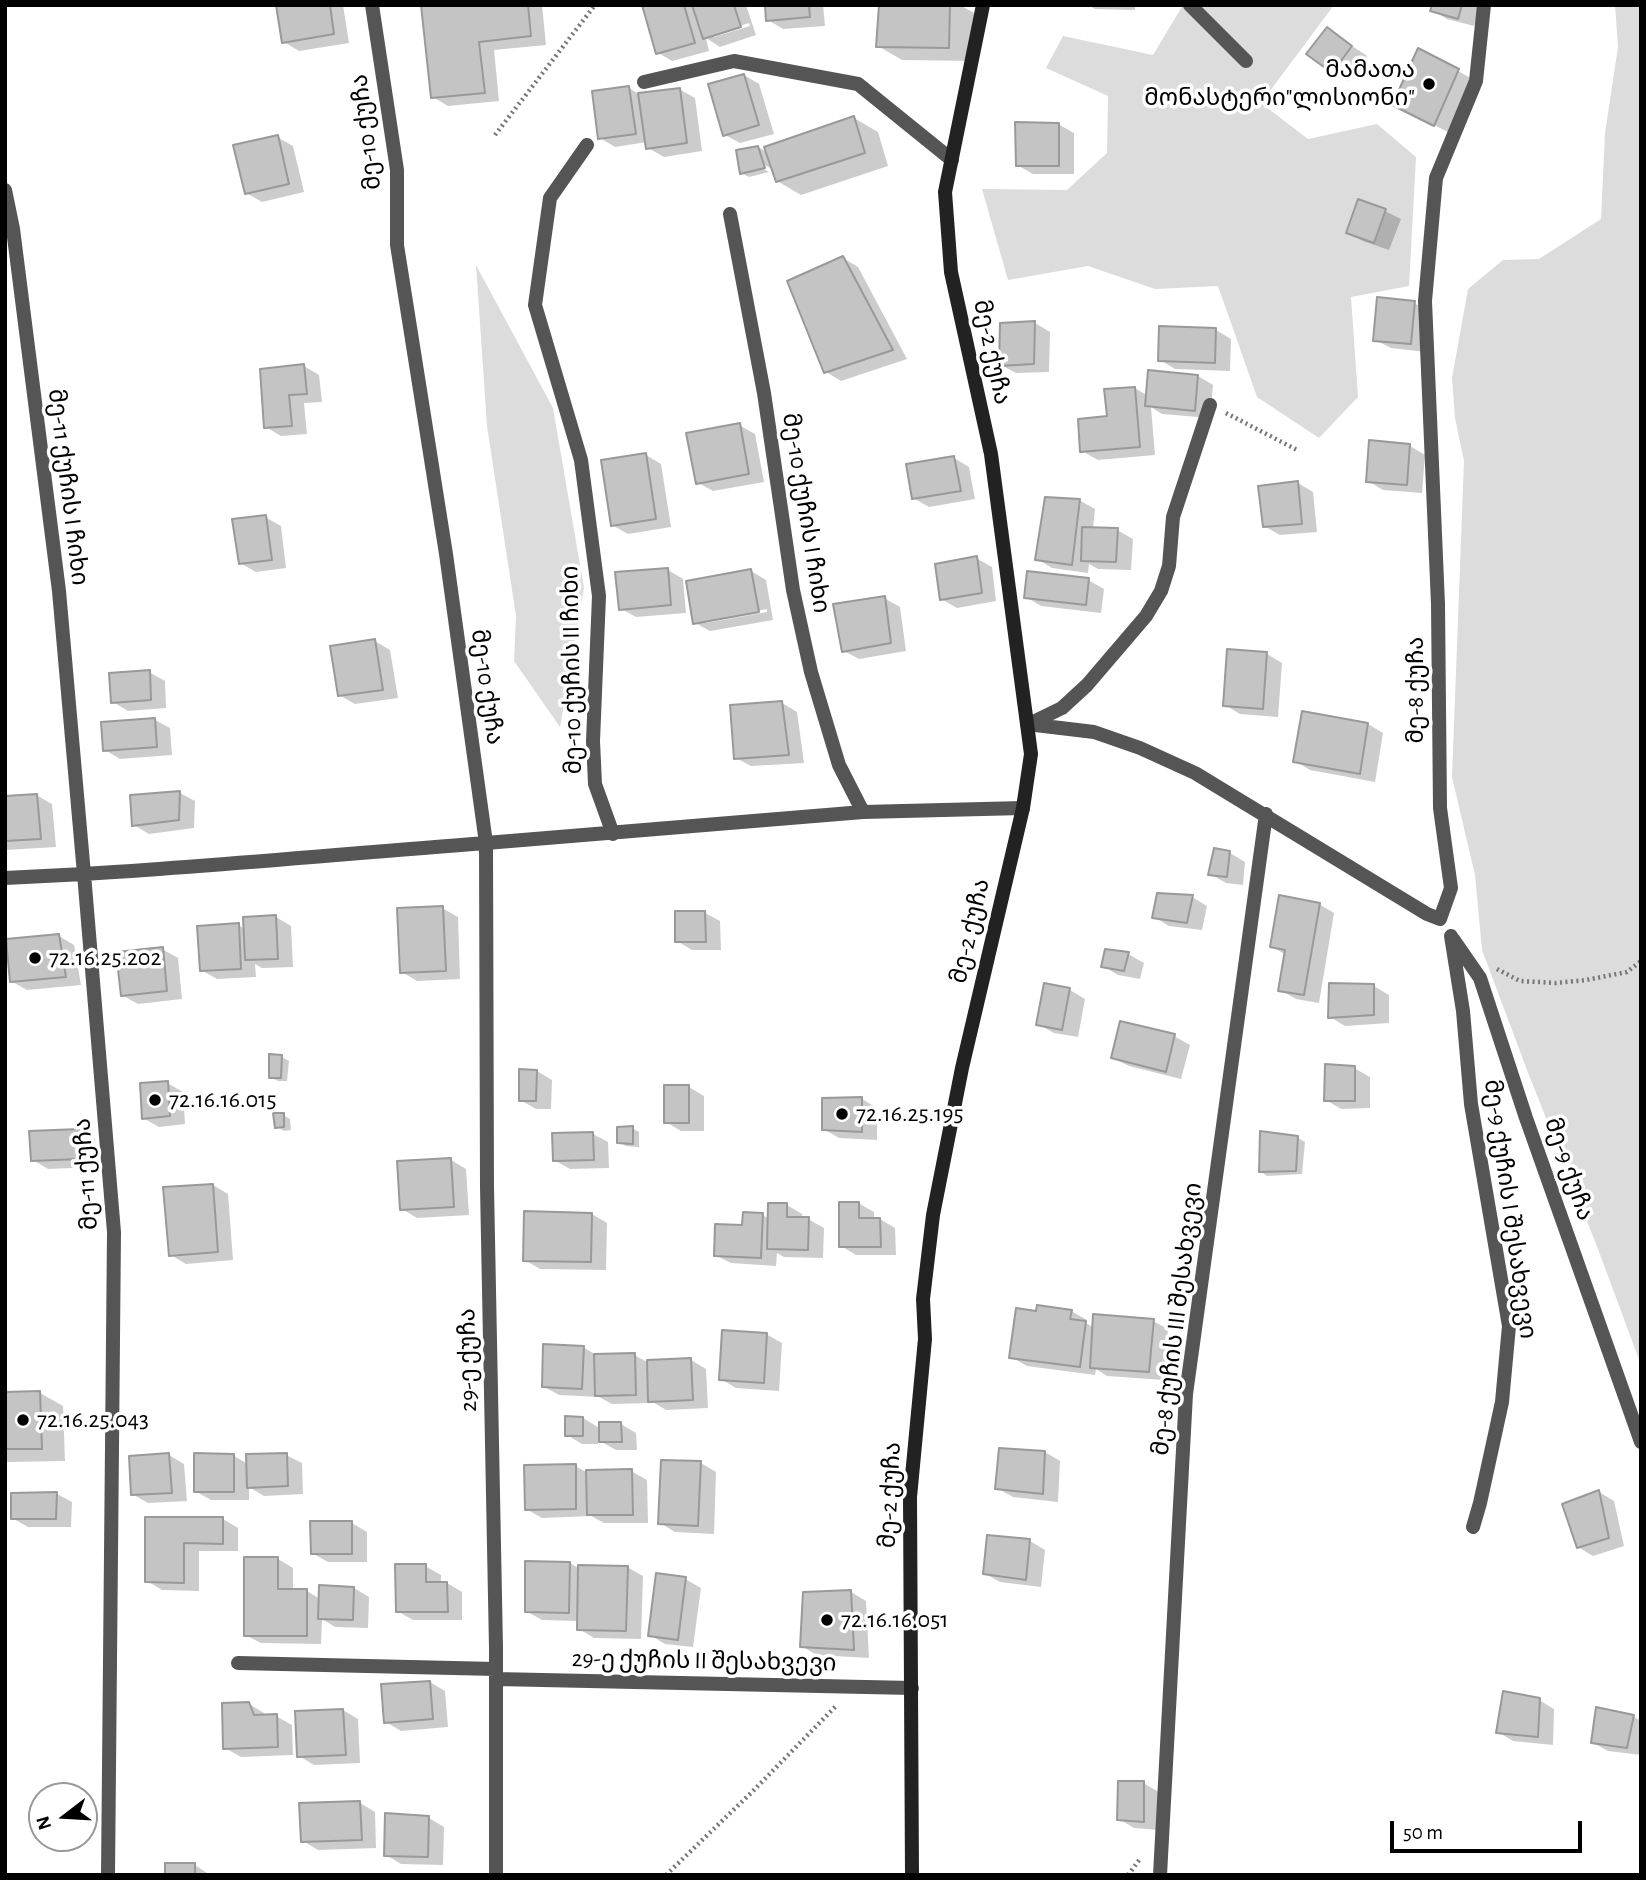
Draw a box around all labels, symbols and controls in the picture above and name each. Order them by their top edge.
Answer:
place label: მამათა მონასტერი"ლისიონი" [1144,56,1415,112]
street label: მე-10 ქუჩა [345,72,387,192]
marker: მამათა მონასტერი"ლისიონი" [1421,76,1437,92]
street label: მე-2 ქუჩა [967,297,1017,407]
street label: მე-11 ქუჩის I ჩიხი [42,387,94,587]
street label: მე-10 ქუჩის I ჩიხი [776,411,836,615]
street label: მე-10 ქუჩის II ჩიხი [556,565,588,775]
street label: მე-10 ქუჩა [465,627,509,747]
street label: მე-8 ქუჩა [1402,637,1430,743]
street label: მე-2 ქუჩა [944,876,996,986]
place label: 72.16.25.202 [49,944,161,972]
marker: 72.16.25.202 [27,950,43,966]
street label: მე-9 ქუჩის I შესახვევი [1478,1077,1542,1341]
place label: 72.16.16.015 [169,1086,276,1114]
marker: 72.16.16.015 [147,1092,163,1108]
place label: 72.16.25.195 [856,1100,963,1128]
marker: 72.16.25.195 [834,1106,850,1122]
street label: მე-9 ქუჩა [1538,1114,1600,1224]
street label: მე-11 ქუჩა [68,1117,104,1231]
street label: მე-8 ქუჩის III შესახვევი [1146,1181,1208,1457]
street label: 29-ე ქუჩა [453,1308,483,1412]
place label: 72.16.25.043 [37,1406,149,1434]
marker: 72.16.25.043 [15,1412,31,1428]
street label: მე-2 ქუჩა [873,1441,907,1549]
place label: 72.16.16.051 [841,1606,948,1634]
marker: 72.16.16.051 [819,1612,835,1628]
street label: 29-ე ქუჩის II შესახვევი [571,1644,837,1678]
north arrow [28,1782,98,1852]
scale bar [1394,1806,1586,1850]
text: N [33,1814,55,1832]
text: 50 m [1403,1822,1443,1843]

